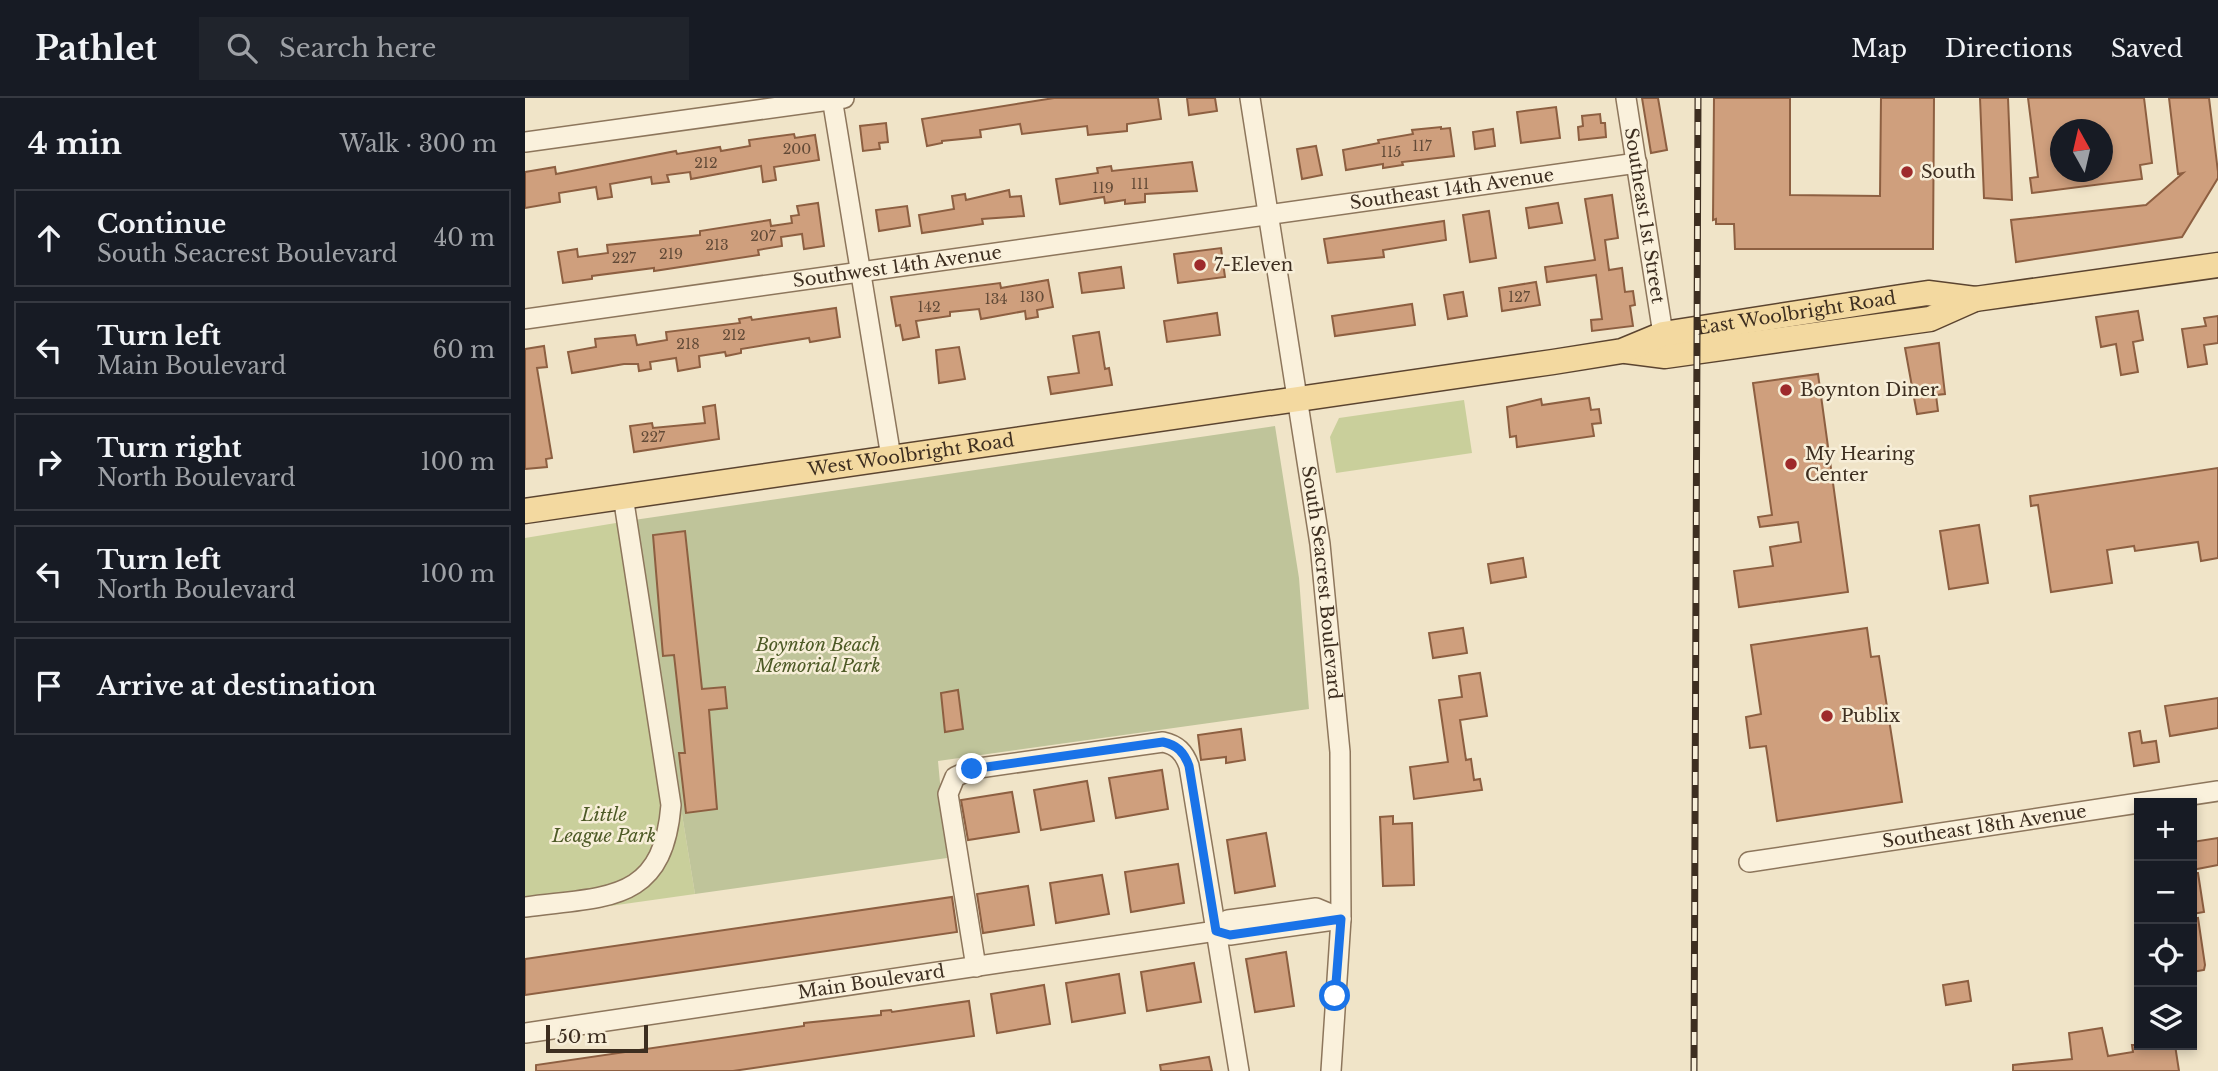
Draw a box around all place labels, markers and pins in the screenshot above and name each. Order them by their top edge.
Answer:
place label: South [1921,161,1976,183]
marker: South [1899,164,1915,180]
place label: 7-Eleven [1214,254,1293,276]
marker: 7-Eleven [1192,257,1208,273]
place label: Boynton Diner [1800,379,1939,401]
marker: Boynton Diner [1778,382,1794,398]
place label: My Hearing Center [1805,443,1915,486]
marker: My Hearing Center [1783,456,1799,472]
place label: Publix [1841,705,1900,727]
marker: Publix [1819,708,1835,724]

